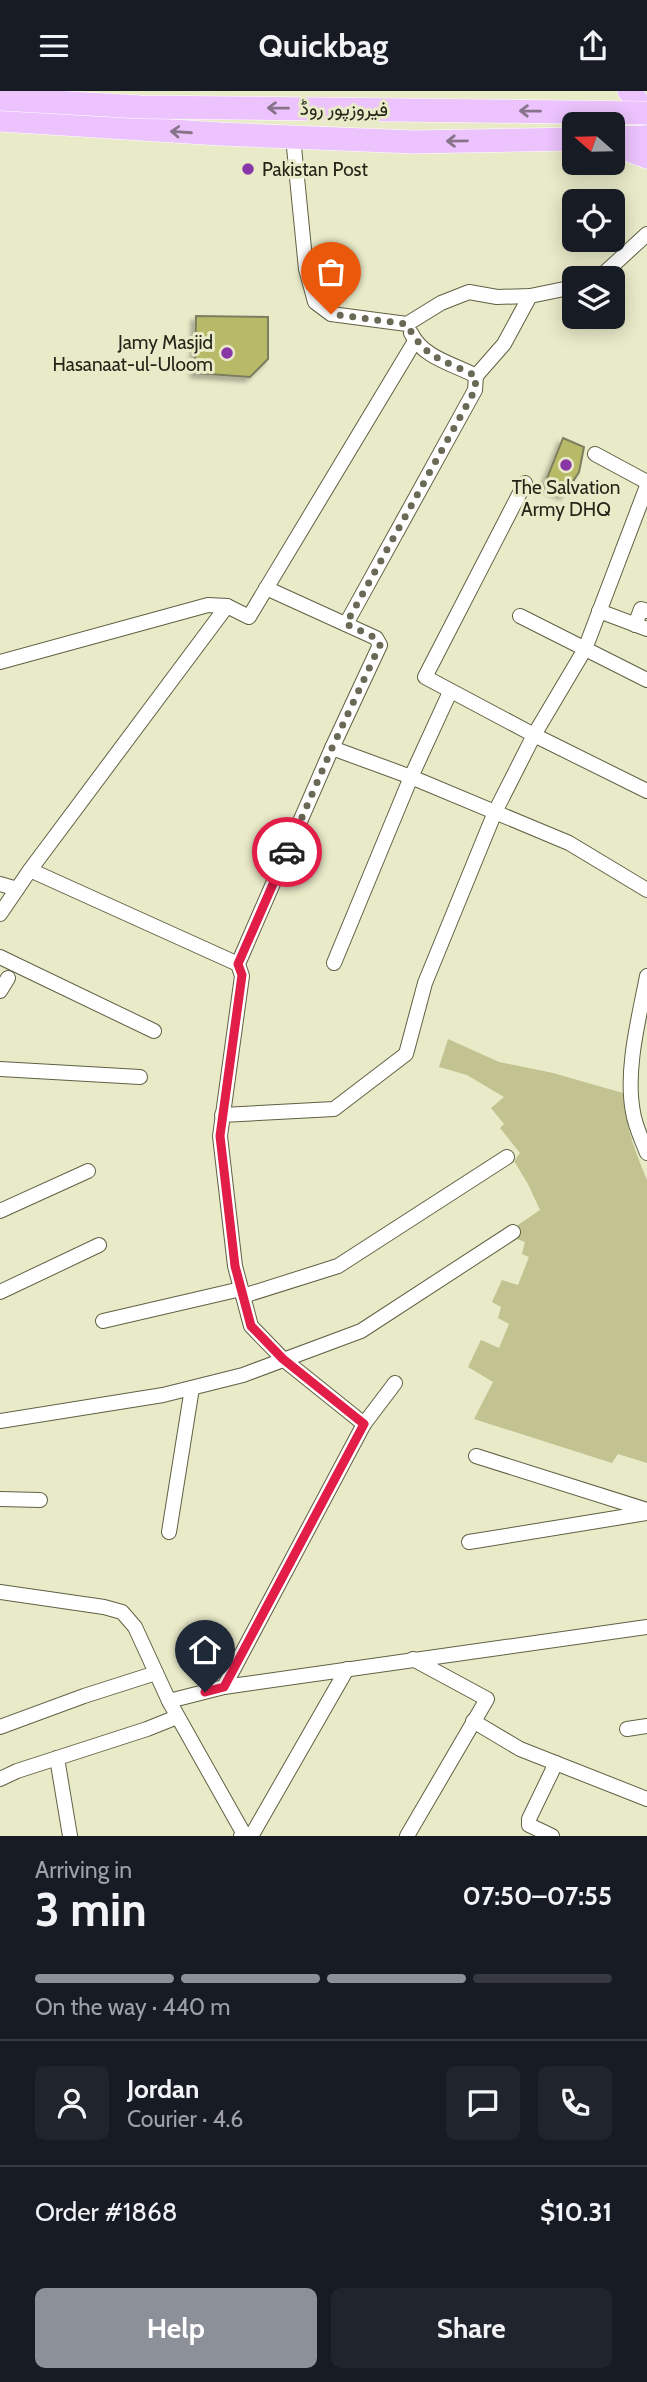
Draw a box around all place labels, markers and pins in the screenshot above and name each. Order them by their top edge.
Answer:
place label: Pakistan Post [262,158,368,181]
marker: Pakistan Post [240,161,256,177]
pin [301,242,361,314]
place label: Jamy Masjid Hasanaat-ul-Uloom [53,331,213,376]
marker: Jamy Masjid Hasanaat-ul-Uloom [219,345,235,361]
marker: The Salvation Army DHQ [558,457,574,473]
place label: The Salvation Army DHQ [512,476,620,521]
pin [175,1620,235,1692]

